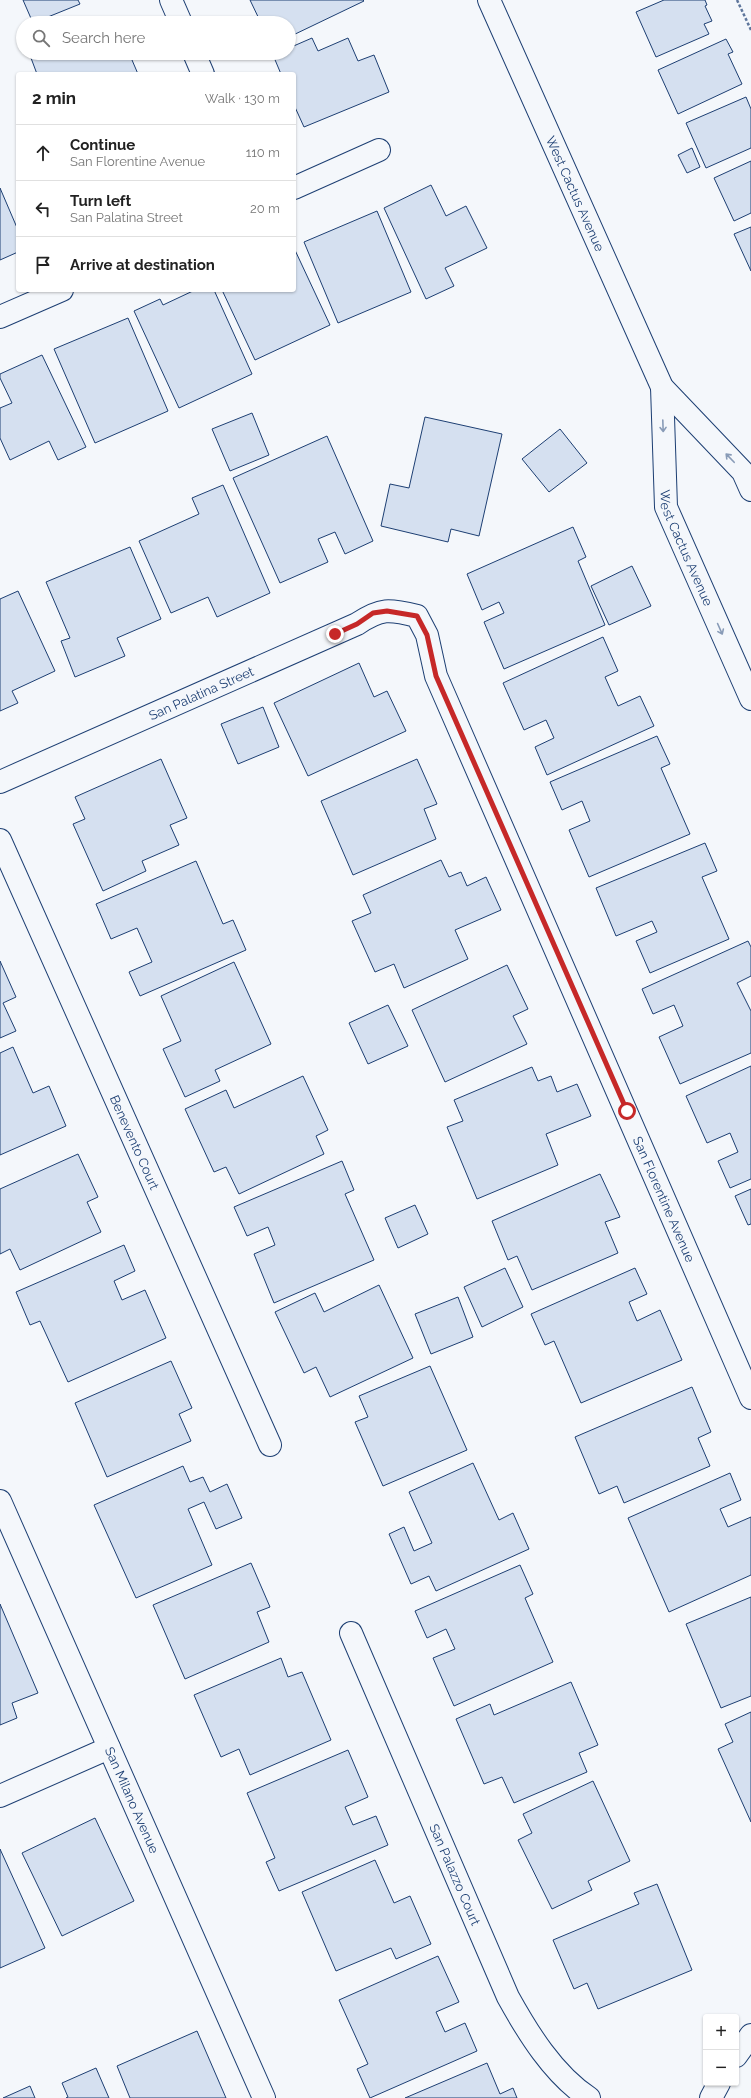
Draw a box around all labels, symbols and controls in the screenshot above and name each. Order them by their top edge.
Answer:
search box [16,16,296,60]
icon: search [30,27,52,49]
text: Search here [62,29,145,47]
text: 2 min [32,88,76,108]
text: Walk · 130 m [205,91,280,106]
street label: West Cactus Avenue [543,134,608,254]
text: Continue [70,136,135,154]
icon: ahead [32,142,54,164]
text: 110 m [246,145,280,160]
text: San Florentine Avenue [70,154,205,169]
text: Turn left [70,192,131,210]
icon: left [32,198,54,220]
text: 20 m [250,201,280,216]
text: San Palatina Street [70,210,183,225]
icon: arrive [32,254,54,276]
text: Arrive at destination [70,256,215,274]
one-way arrow [660,419,667,432]
one-way arrow [725,453,734,463]
street label: West Cactus Avenue [658,489,716,608]
one-way arrow [717,622,724,634]
route end [326,625,344,643]
street label: San Palatina Street [147,663,256,723]
street label: Benevento Court [107,1093,163,1192]
route start [618,1102,636,1120]
street label: San Florentine Avenue [630,1134,698,1264]
street label: San Milano Avenue [102,1745,162,1856]
street label: San Palazzo Court [427,1822,484,1928]
map controls [703,2014,739,2086]
button: + [703,2014,739,2050]
button: − [703,2050,739,2086]

